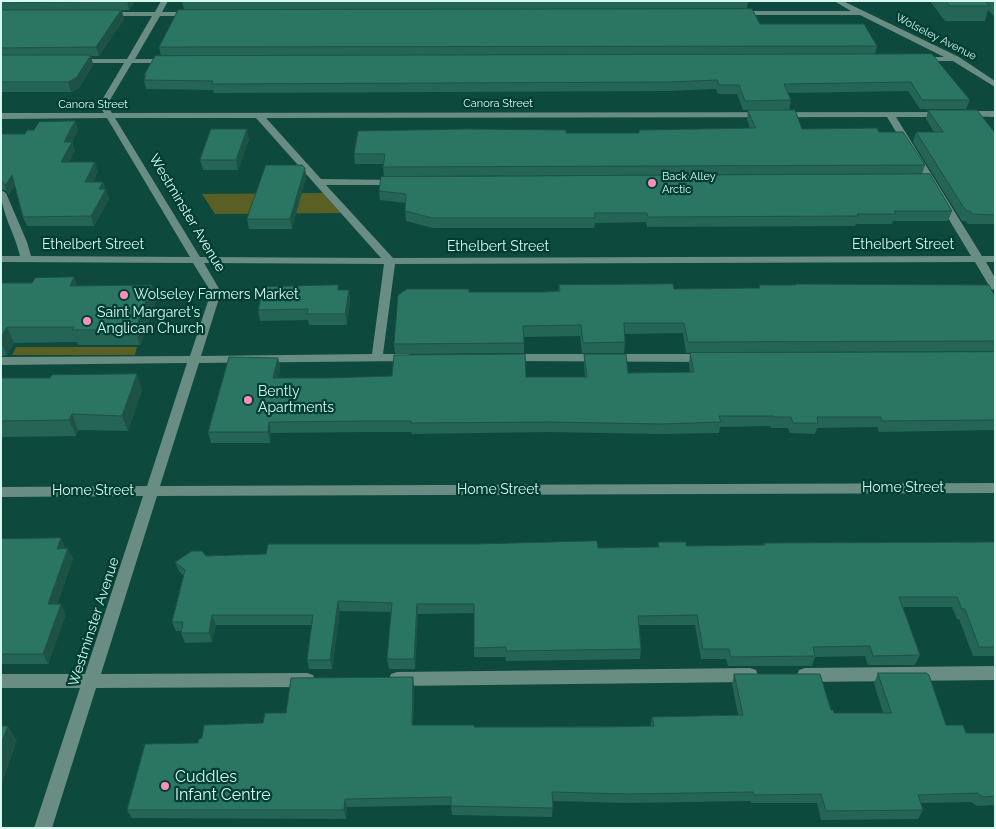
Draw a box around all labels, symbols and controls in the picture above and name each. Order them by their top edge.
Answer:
street label: Wolseley Avenue [893,11,979,63]
street label: Canora Street [463,97,533,111]
street label: Canora Street [58,98,128,112]
street label: Westminster Avenue [145,151,229,275]
place label: Back Alley Arctic [662,170,716,196]
marker: Back Alley Arctic [646,177,658,189]
street label: Ethelbert Street [42,237,144,253]
street label: Ethelbert Street [852,237,954,253]
street label: Ethelbert Street [447,239,549,255]
place label: Wolseley Farmers Market [134,287,299,303]
marker: Wolseley Farmers Market [118,289,130,301]
place label: Saint Margaret's Anglican Church [97,305,204,338]
marker: Saint Margaret's Anglican Church [81,315,93,327]
place label: Bently Apartments [258,384,334,417]
marker: Bently Apartments [242,394,254,406]
street label: Home Street [862,480,944,496]
street label: Home Street [457,482,539,498]
street label: Home Street [52,483,134,499]
street label: Westminster Avenue [65,555,123,689]
place label: Cuddles Infant Centre [175,767,271,805]
marker: Cuddles Infant Centre [159,780,171,792]

